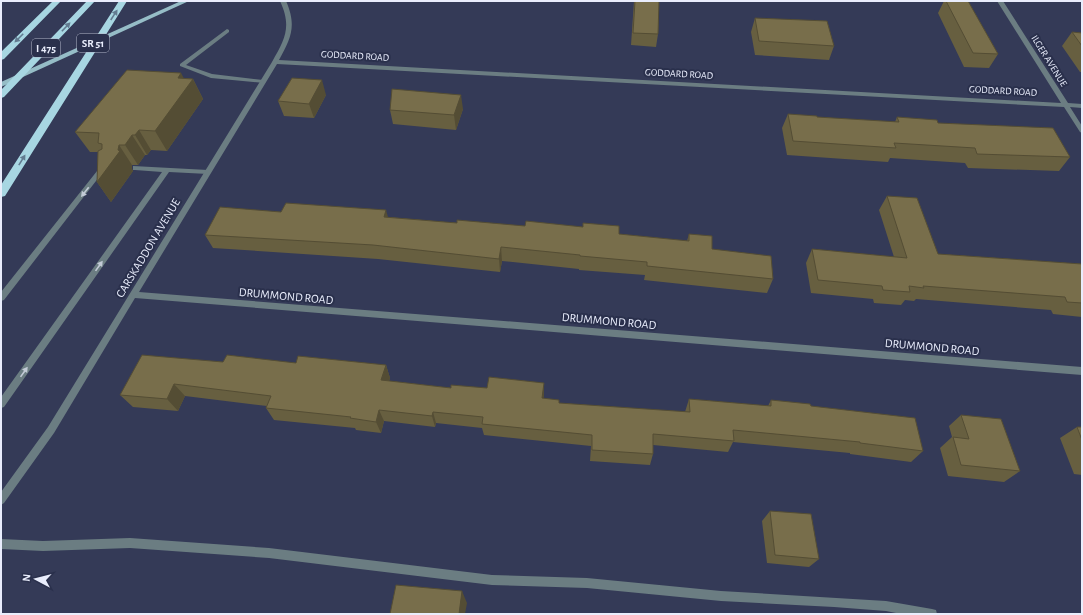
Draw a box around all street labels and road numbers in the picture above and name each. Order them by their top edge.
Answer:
road number: SR 51 [77,34,109,52]
street label: ILGER AVENUE [1029,34,1069,89]
road number: I 475 [32,39,60,57]
street label: GODDARD ROAD [321,49,390,63]
street label: GODDARD ROAD [645,67,714,81]
street label: GODDARD ROAD [969,84,1038,98]
street label: CARSKADDON AVENUE [114,196,182,300]
street label: DRUMMOND ROAD [238,286,334,306]
street label: DRUMMOND ROAD [561,311,657,331]
street label: DRUMMOND ROAD [884,337,980,357]

